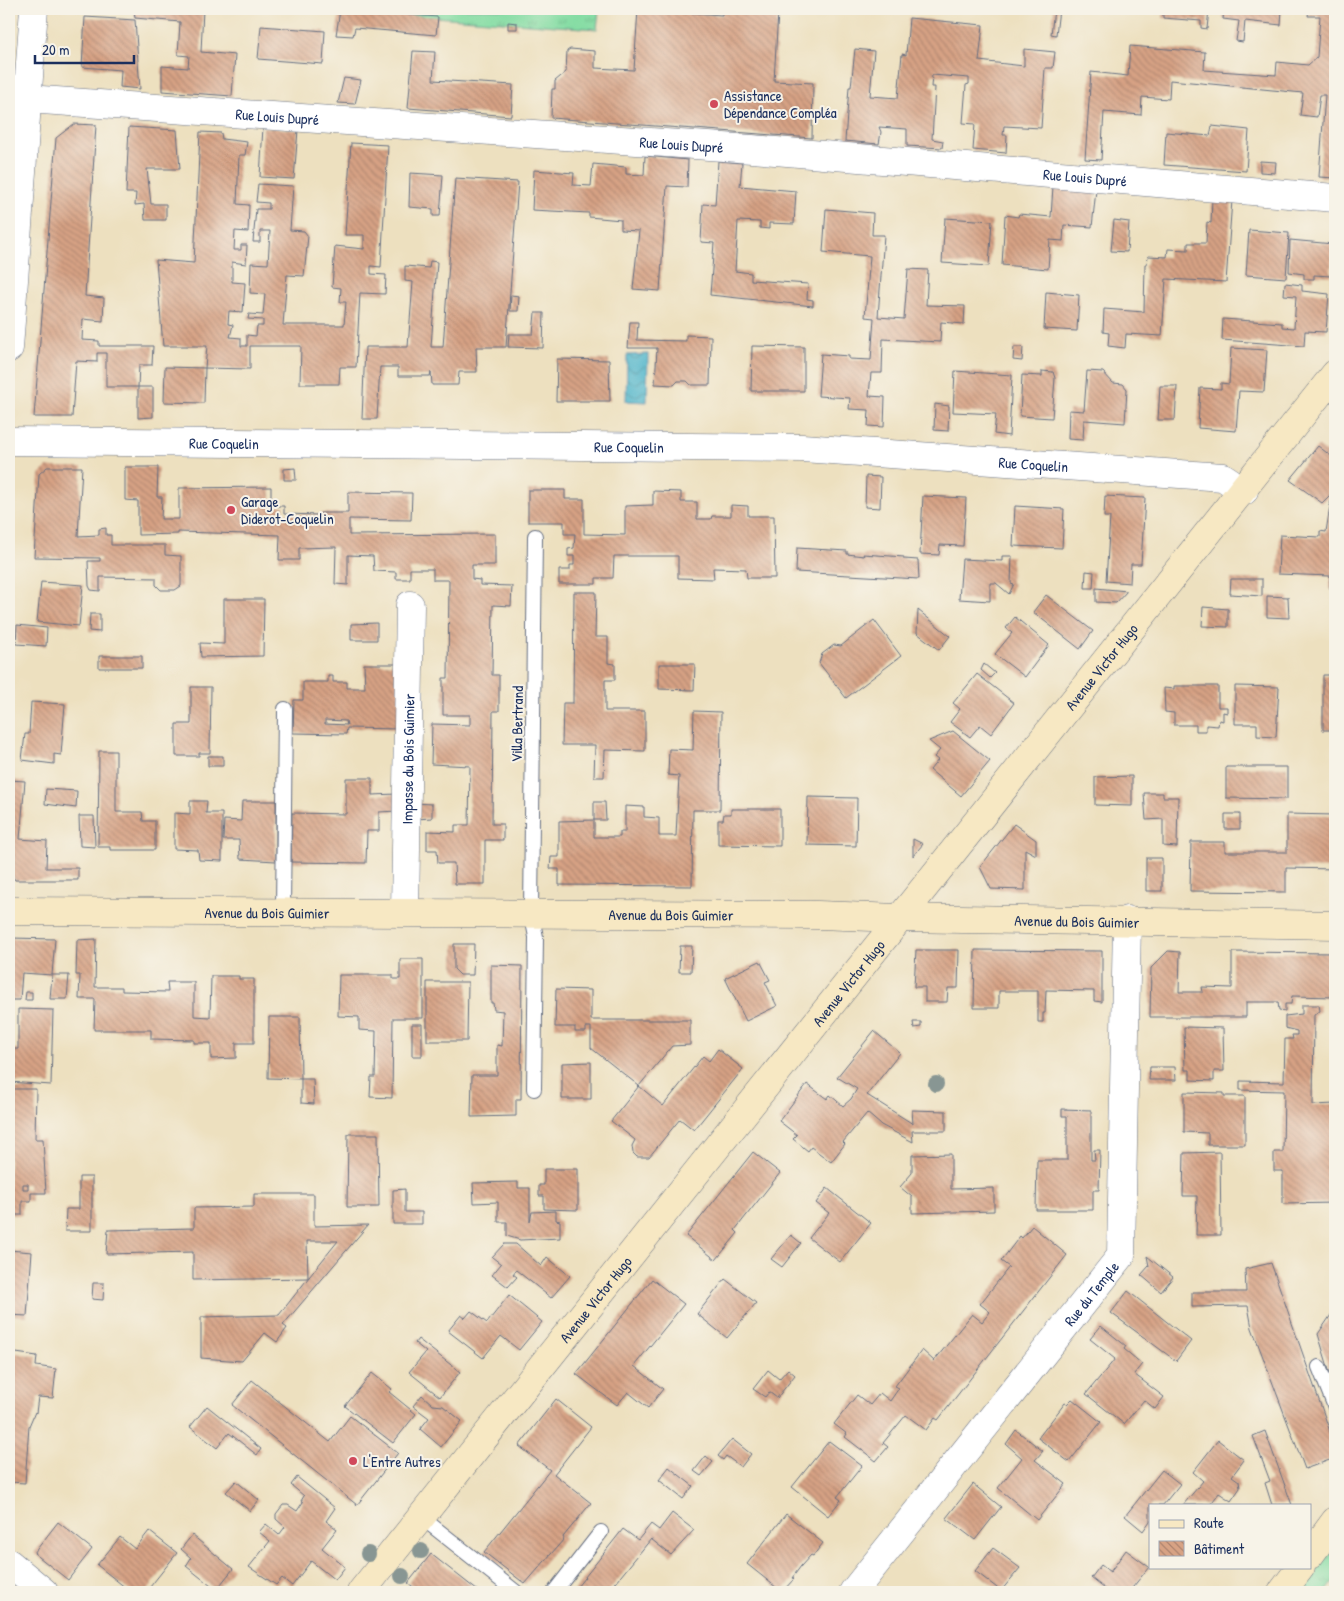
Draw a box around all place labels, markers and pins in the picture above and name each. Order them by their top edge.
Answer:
place label: Assistance Dépendance Compléa [724,85,837,123]
marker: Assistance Dépendance Compléa [708,98,720,110]
place label: Garage Diderot-Coquelin [241,491,334,529]
marker: Garage Diderot-Coquelin [225,504,237,516]
place label: L'Entre Autres [363,1451,441,1472]
marker: L'Entre Autres [347,1455,359,1467]

